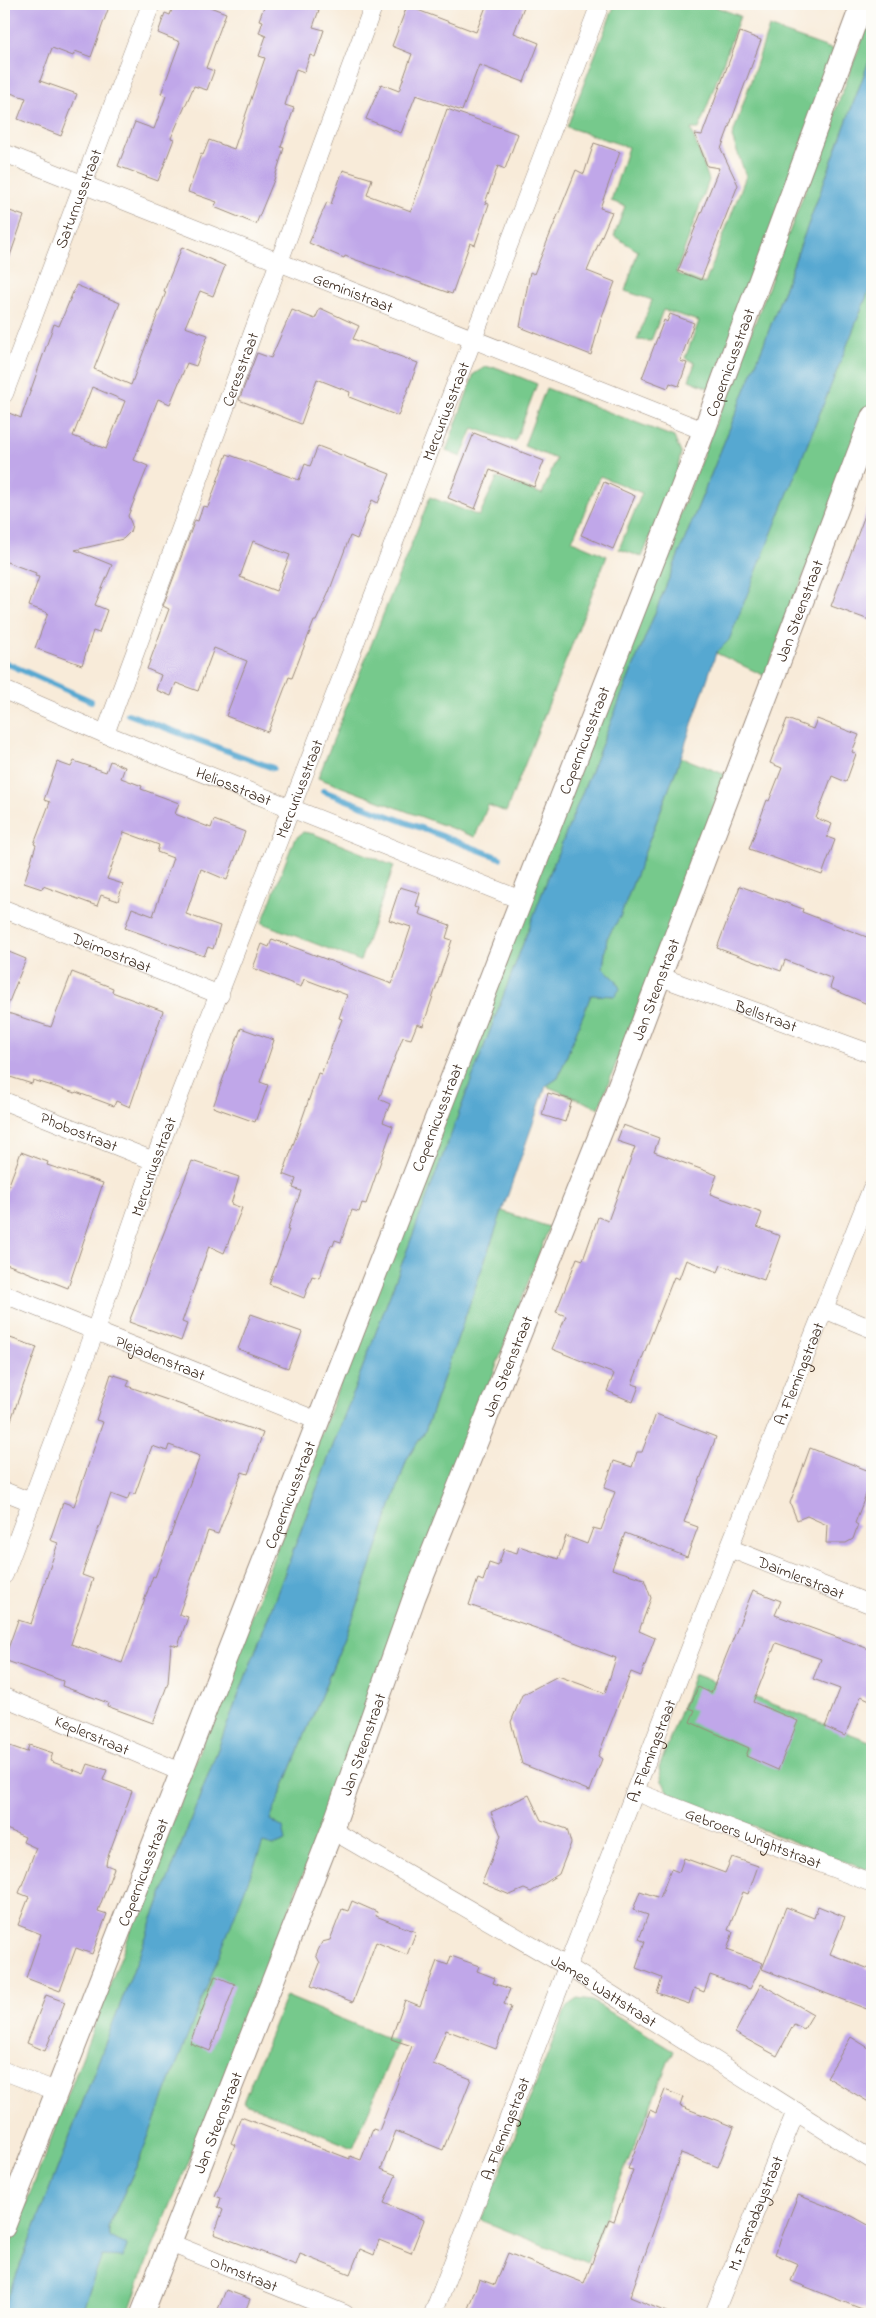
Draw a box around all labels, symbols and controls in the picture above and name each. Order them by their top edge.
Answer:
street label: Saturnusstraat [50,145,109,252]
street label: Geministraat [309,267,397,321]
street label: Copernicusstraat [700,305,763,421]
street label: Ceresstraat [217,329,266,410]
street label: Mercuriusstraat [417,358,477,465]
street label: Jan Steenstraat [770,556,831,666]
street label: Copernicusstraat [554,682,618,798]
street label: Mercuriusstraat [270,736,331,842]
street label: Heliosstraat [192,761,275,813]
street label: Deimostraat [67,927,155,981]
street label: Jan Steenstraat [627,935,688,1044]
street label: Bellstraat [730,995,801,1040]
street label: Copernicusstraat [406,1060,471,1176]
street label: Phobostraat [36,1107,121,1159]
street label: Mercuriusstraat [126,1113,184,1220]
street label: Jan Steenstraat [478,1312,540,1421]
street label: A. Flemingstraat [769,1319,832,1429]
street label: Plejadenstraat [111,1330,209,1388]
street label: Copernicusstraat [259,1437,323,1553]
street label: Daimlerstraat [753,1550,848,1607]
street label: Jan Steenstraat [335,1690,394,1799]
street label: A. Flemingstraat [622,1696,684,1806]
street label: Keplerstraat [50,1710,133,1763]
street label: Gebroers Wrightstraat [681,1802,825,1877]
street label: Copernicusstraat [112,1815,176,1930]
street label: James Wattstraat [546,1950,661,2035]
street label: Jan Steenstraat [188,2068,250,2177]
street label: A. Flemingstraat [476,2073,538,2184]
street label: M. Farradaystraat [723,2152,791,2275]
street label: Ohmstraat [206,2250,282,2300]

